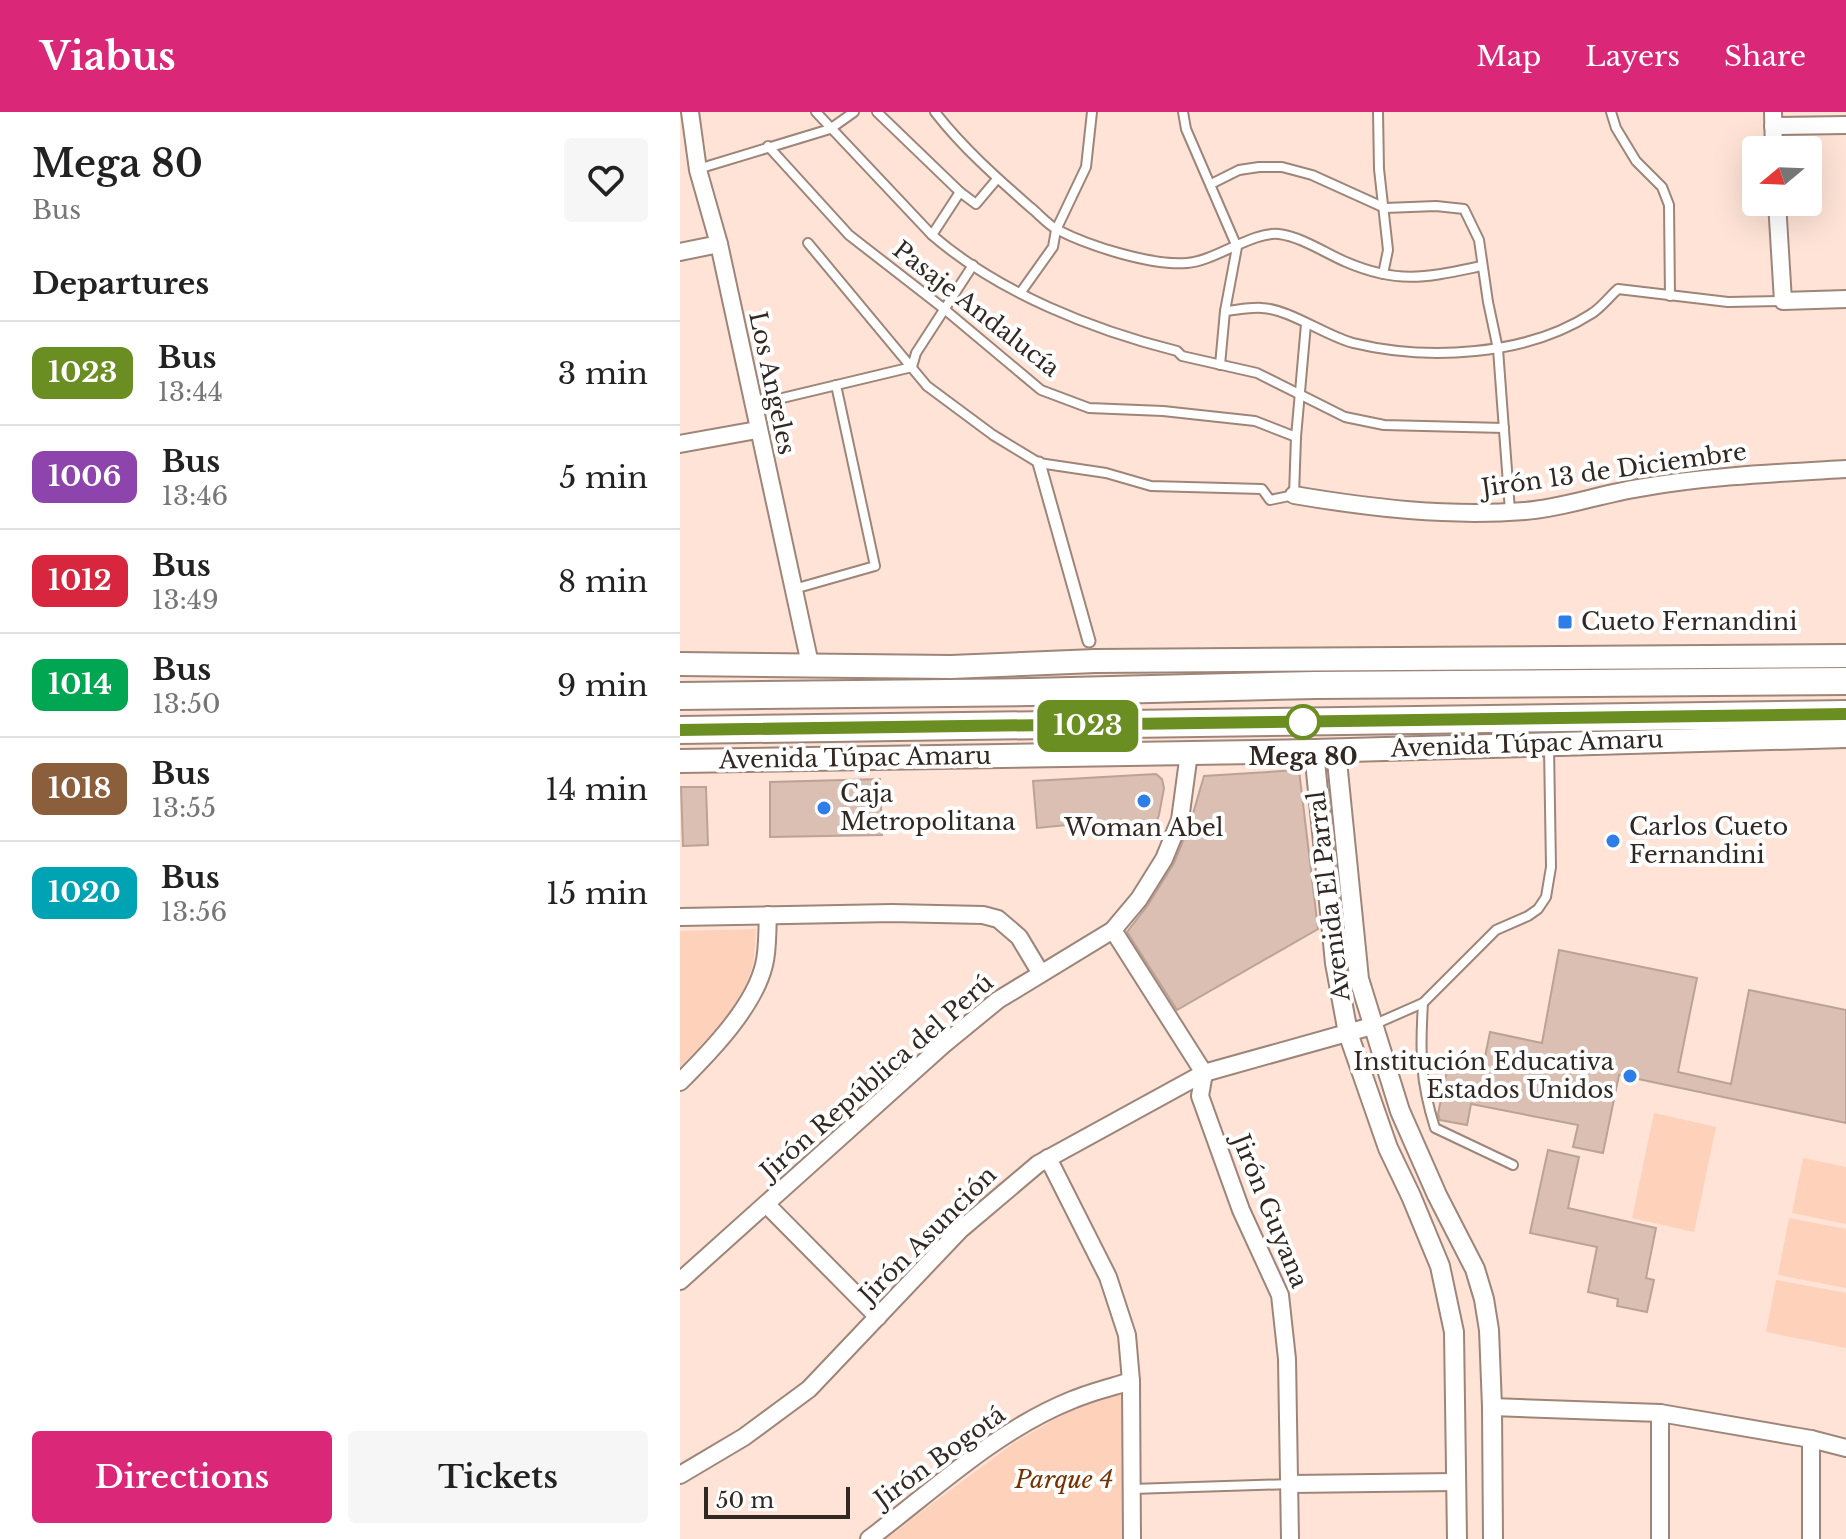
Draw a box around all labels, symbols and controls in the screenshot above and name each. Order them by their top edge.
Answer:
text: Viabus [40,33,176,80]
text: Map [1476,39,1541,74]
text: Layers [1585,39,1680,74]
text: Share [1724,39,1806,74]
north arrow [1742,136,1822,216]
map controls [1742,136,1822,216]
button: heart [564,138,648,222]
text: Mega 80 [32,140,203,187]
text: Bus [32,194,81,226]
street label: Pasaje Andalucía [887,235,1066,383]
text: Departures [32,265,209,302]
street label: Los Angeles [743,309,802,457]
text: Bus [157,339,216,376]
text: 1023 [48,355,117,390]
text: 3 min [558,355,648,392]
text: 13:44 [157,376,223,408]
street label: Jirón 13 de Diciembre [1477,437,1748,503]
text: Bus [161,443,220,480]
text: 1006 [48,459,121,494]
text: 5 min [559,459,648,496]
text: 13:46 [161,480,228,512]
text: Bus [152,547,211,584]
text: 1012 [48,563,112,598]
text: 8 min [558,563,648,600]
text: 13:49 [152,584,219,616]
place label: Cueto Fernandini [1581,607,1798,636]
marker: Cueto Fernandini [1556,613,1574,631]
text: Bus [152,651,211,688]
text: 1014 [48,667,112,702]
text: 9 min [557,667,648,704]
text: 13:50 [152,688,221,720]
line badge: 1023 [1032,700,1144,752]
marker: Mega 80 [1286,705,1320,739]
text: 1023 [1053,708,1123,743]
street label: Avenida Túpac Amaru [1389,724,1664,763]
street label: Avenida Túpac Amaru [717,741,992,774]
place label: Mega 80 [1248,742,1358,771]
text: Bus [151,755,210,792]
text: 1018 [48,771,111,806]
text: 14 min [545,771,648,808]
place label: Caja Metropolitana [840,779,1016,836]
street label: Avenida El Parral [1301,789,1356,1004]
text: 13:55 [151,792,216,824]
marker: Woman Abel [1135,792,1153,810]
marker: Caja Metropolitana [815,799,833,817]
place label: Carlos Cueto Fernandini [1629,812,1788,869]
place label: Woman Abel [1063,813,1224,842]
marker: Carlos Cueto Fernandini [1604,832,1622,850]
text: Bus [161,859,220,896]
text: 1020 [48,875,121,910]
text: 15 min [546,875,648,912]
text: 13:56 [161,896,227,928]
street label: Jirón República del Perú [752,968,999,1188]
place label: Institución Educativa Estados Unidos [1353,1047,1615,1104]
marker: Institución Educativa Estados Unidos [1621,1067,1639,1085]
street label: Jirón Guyana [1225,1127,1315,1292]
street label: Jirón Asunción [851,1160,1002,1311]
street label: Jirón Bogotá [866,1399,1011,1515]
button: Directions [32,1431,332,1523]
button: Tickets [348,1431,648,1523]
park label: Parque 4 [1014,1465,1113,1494]
scale bar [704,1483,850,1519]
text: 50 m [716,1487,774,1514]

